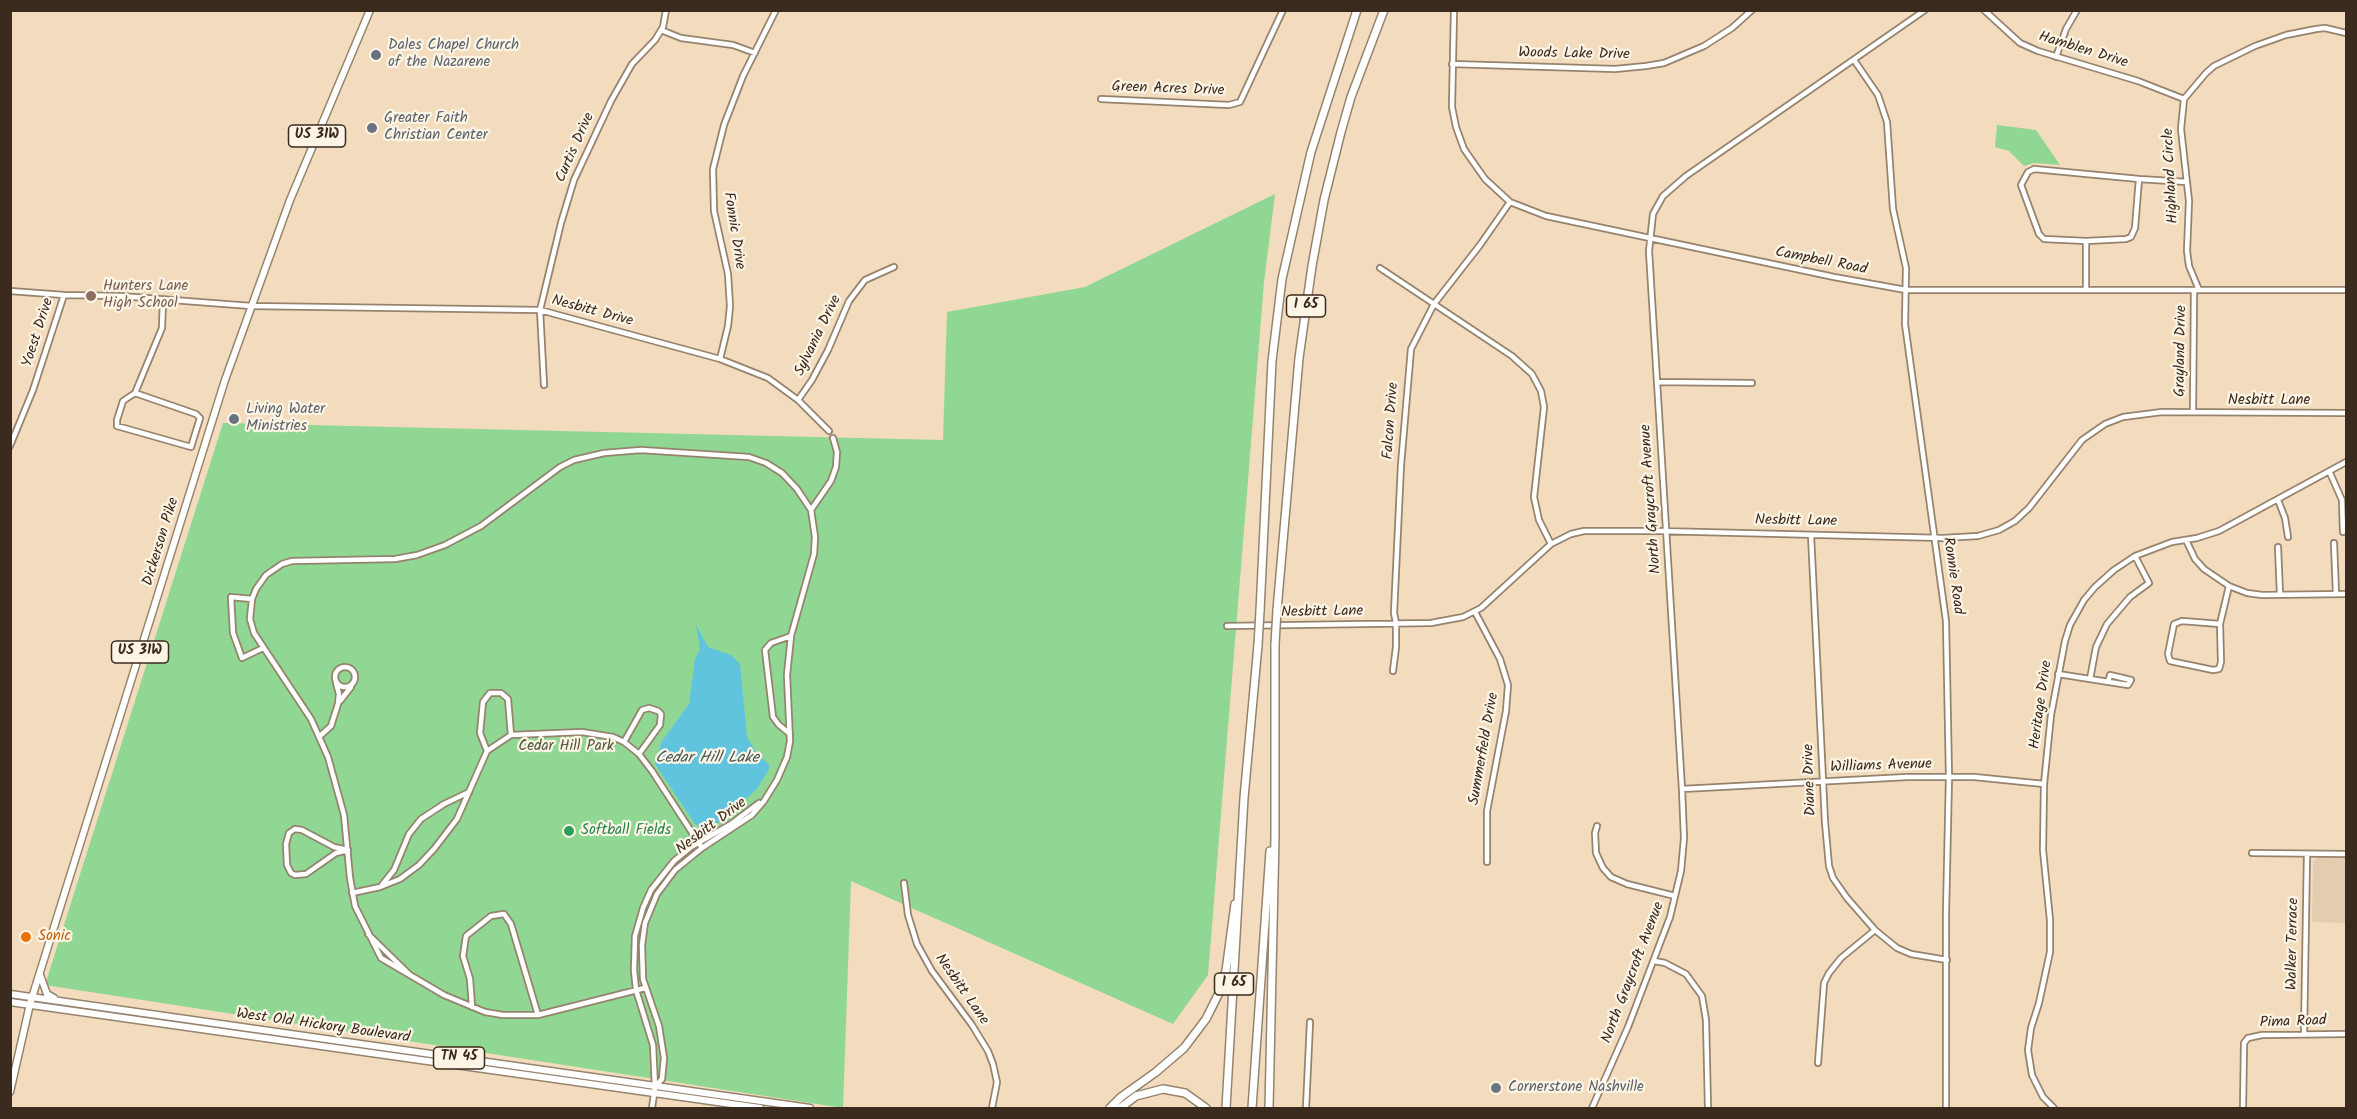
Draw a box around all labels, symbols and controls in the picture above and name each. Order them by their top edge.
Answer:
street label: Hamblen Drive [2036,29,2130,73]
place label: Dales Chapel Church of the Nazarene [388,37,519,72]
street label: Woods Lake Drive [1518,45,1630,65]
marker: Dales Chapel Church of the Nazarene [369,48,383,62]
street label: Green Acres Drive [1111,79,1225,101]
place label: Greater Faith Christian Center [384,110,488,145]
street label: Curtis Drive [553,110,599,186]
marker: Greater Faith Christian Center [365,121,379,135]
road number: US 31W [288,125,346,147]
street label: Highland Circle [2161,128,2183,224]
street label: Fonnic Drive [718,191,748,271]
street label: Campbell Road [1774,244,1868,280]
place label: Hunters Lane High School [103,278,188,313]
marker: Hunters Lane High School [84,289,98,303]
street label: Nesbitt Drive [549,292,635,332]
street label: Sylvania Drive [792,293,846,379]
road number: I 65 [1286,295,1326,317]
street label: Yoest Drive [19,296,59,370]
street label: Grayland Drive [2172,305,2192,397]
street label: Falcon Drive [1380,382,1404,460]
street label: Nesbitt Lane [2228,392,2310,410]
place label: Living Water Ministries [246,401,325,436]
marker: Living Water Ministries [227,412,241,426]
street label: North Graycroft Avenue [1638,424,1666,574]
street label: Dickerson Pike [140,496,184,588]
street label: Nesbitt Lane [1755,512,1837,532]
street label: Ronnie Road [1938,536,1966,616]
street label: Nesbitt Lane [1281,603,1363,623]
road number: US 31W [112,641,168,663]
street label: Heritage Drive [2027,660,2057,750]
street label: Summerfield Drive [1466,691,1504,807]
park label: Cedar Hill Park [518,738,614,756]
street label: Diane Drive [1801,744,1821,816]
water label: Cedar Hill Lake [655,749,759,769]
street label: Williams Avenue [1830,756,1932,778]
street label: Nesbitt Drive [673,795,751,859]
place label: Softball Fields [581,822,671,840]
marker: Softball Fields [562,824,576,838]
street label: Walker Terrace [2284,898,2304,990]
street label: North Graycroft Avenue [1599,900,1669,1046]
place label: Sonic [38,928,71,946]
marker: Sonic [19,930,33,944]
street label: Nesbitt Lane [930,951,992,1029]
road number: I 65 [1214,973,1254,995]
street label: West Old Hickory Boulevard [235,1006,411,1048]
street label: Pima Road [2259,1013,2327,1033]
road number: TN 45 [434,1047,484,1069]
place label: Cornerstone Nashville [1508,1079,1644,1097]
marker: Cornerstone Nashville [1489,1081,1503,1095]

